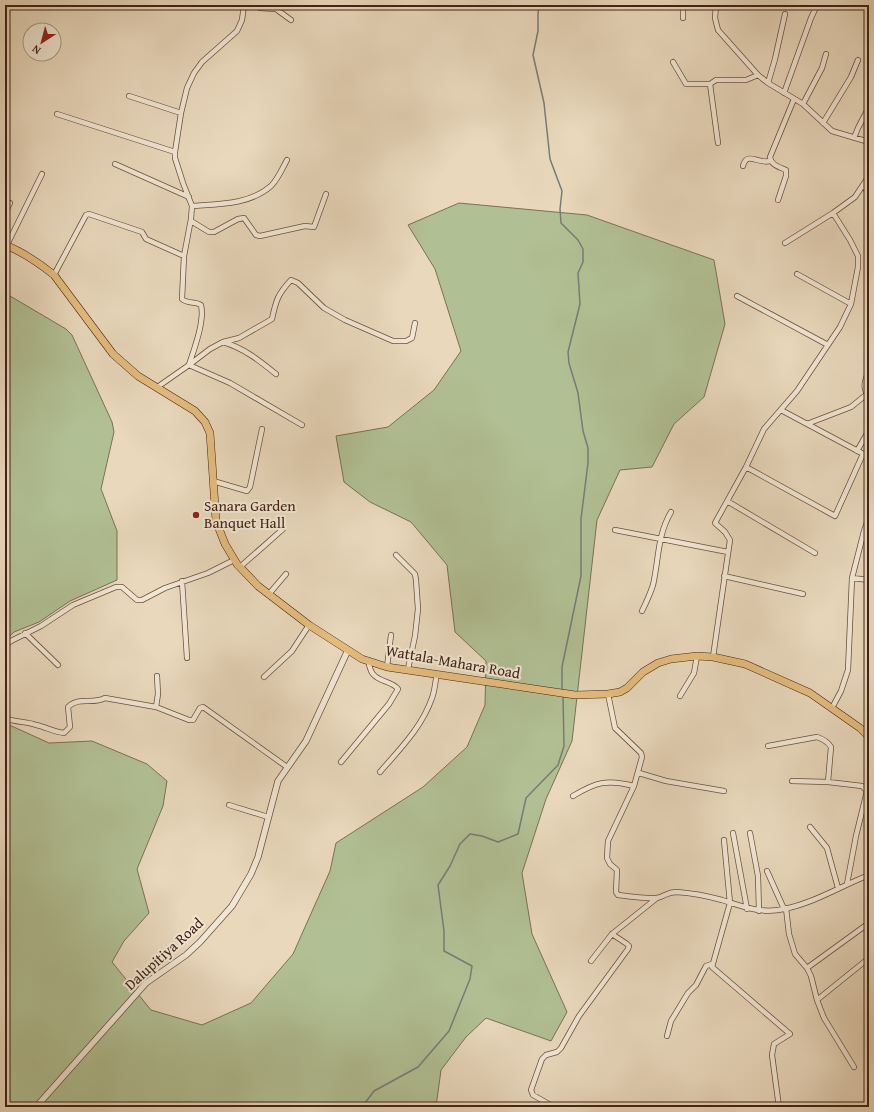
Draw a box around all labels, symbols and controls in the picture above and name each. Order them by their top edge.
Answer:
north arrow [22,22,62,62]
text: N [28,41,44,59]
place label: Sanara Garden Banquet Hall [204,495,296,533]
marker: Sanara Garden Banquet Hall [191,510,201,520]
street label: Wattala-Mahara Road [384,639,522,684]
street label: Dalupitiya Road [120,913,208,995]

